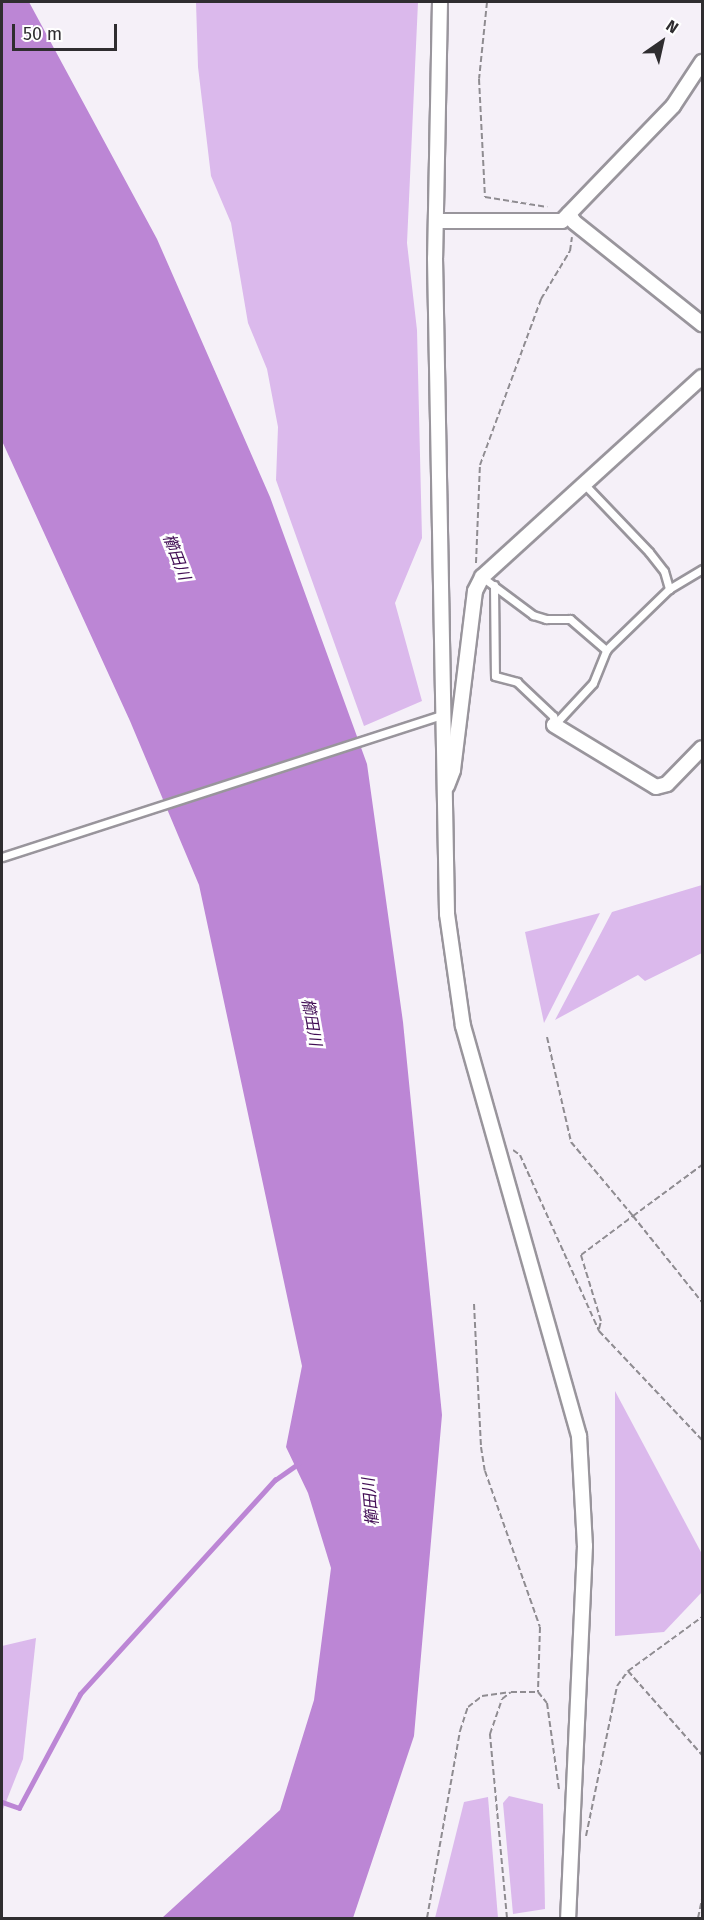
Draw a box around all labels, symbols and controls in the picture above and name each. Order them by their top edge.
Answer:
scale bar [15,12,120,50]
north arrow [632,12,692,72]
text: N [663,16,682,38]
text: 50 m [23,23,62,45]
water label: 櫛田川 [158,531,194,583]
water label: 櫛田川 [297,997,325,1047]
water label: 櫛田川 [359,1477,383,1527]

